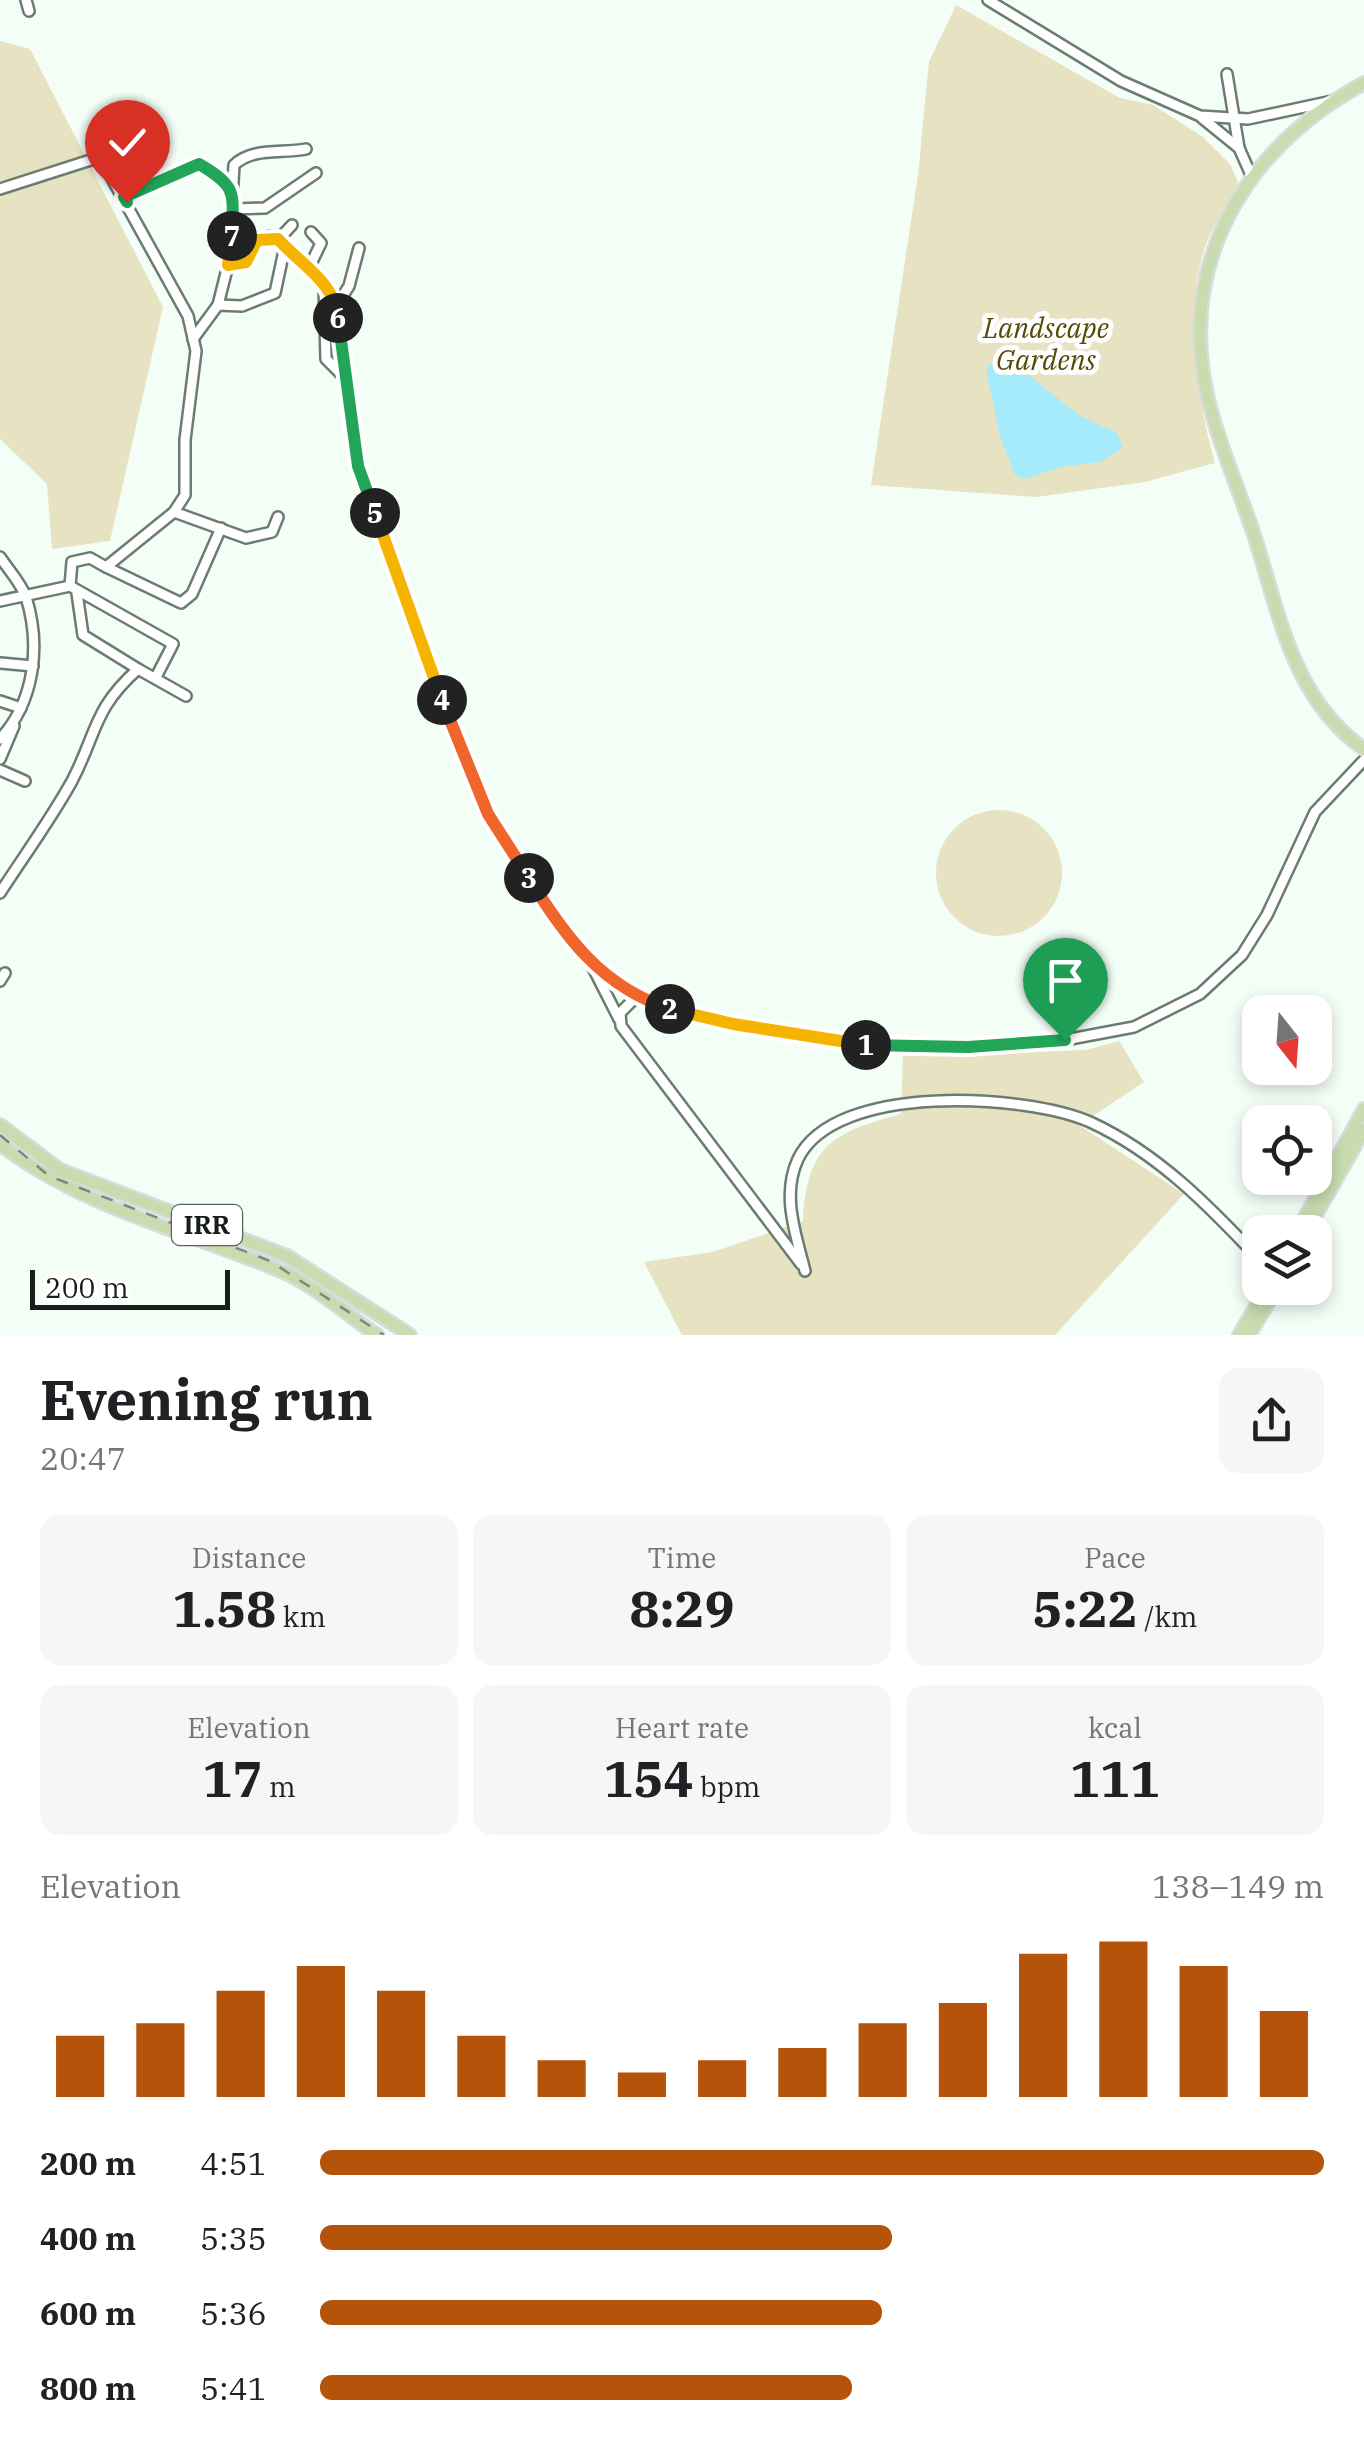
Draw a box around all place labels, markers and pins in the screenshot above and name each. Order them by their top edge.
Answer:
pin [85,100,170,203]
pin: 7 [207,211,257,261]
pin: 6 [313,293,363,343]
pin: 5 [350,488,400,538]
pin: 4 [417,675,467,725]
pin: 3 [504,853,554,903]
pin [1023,938,1108,1041]
pin: 2 [645,984,695,1034]
pin: 1 [841,1020,891,1070]

